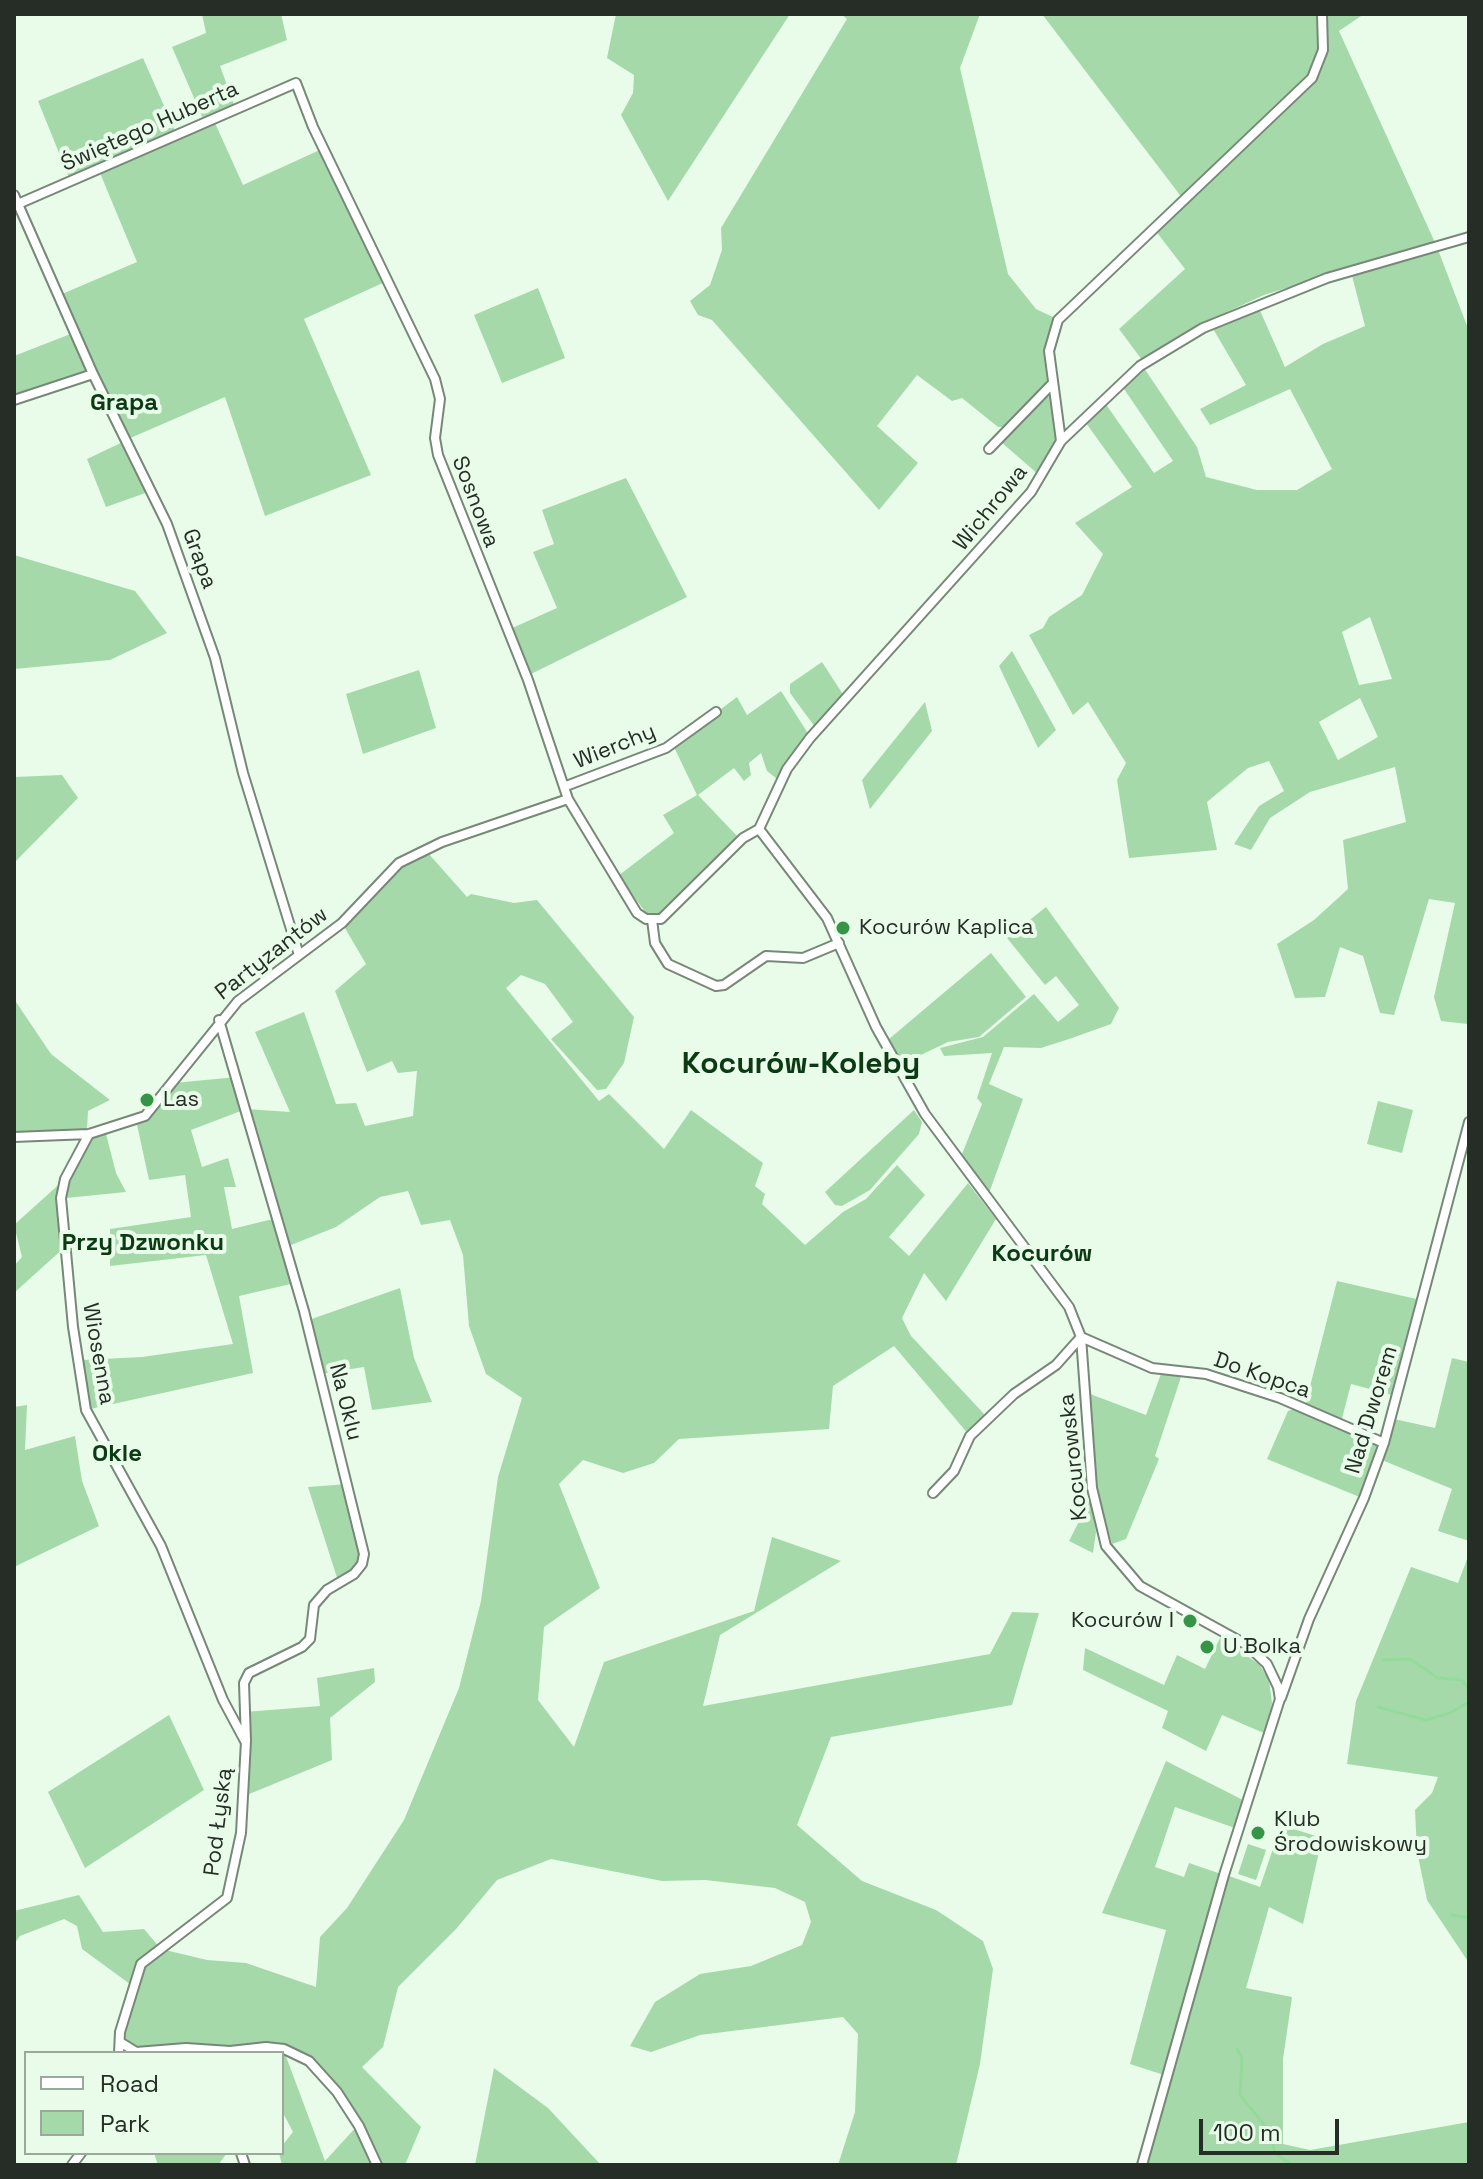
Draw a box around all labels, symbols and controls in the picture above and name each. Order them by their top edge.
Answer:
street label: Świętego Huberta [57,76,243,178]
district label: Grapa [90,389,158,417]
street label: Sosnowa [446,453,504,551]
street label: Wichrowa [948,460,1034,556]
street label: Grapa [176,525,222,593]
street label: Wierchy [570,719,660,775]
street label: Partyzantów [211,902,333,1006]
place label: Kocurów Kaplica [859,915,1034,941]
marker: Kocurów Kaplica [834,919,852,937]
district label: Kocurów-Koleby [682,1047,920,1083]
place label: Las [163,1087,199,1113]
marker: Las [138,1091,156,1109]
district label: Przy Dzwonku [62,1229,224,1257]
district label: Kocurów [992,1240,1092,1268]
street label: Wiosenna [76,1301,120,1407]
street label: Nad Dworem [1340,1343,1404,1477]
street label: Do Kopca [1210,1347,1314,1405]
street label: Na Oklu [323,1361,367,1443]
street label: Kocurowska [1054,1392,1094,1522]
district label: Okle [92,1440,142,1468]
place label: Kocurów I [1071,1608,1174,1634]
marker: Kocurów I [1181,1612,1199,1630]
place label: U Bolka [1223,1634,1301,1660]
marker: U Bolka [1198,1638,1216,1656]
street label: Pod Łyską [199,1766,239,1878]
place label: Klub Środowiskowy [1274,1807,1427,1858]
marker: Klub Środowiskowy [1249,1824,1267,1842]
legend [24,2051,284,2155]
text: Road [100,2068,159,2099]
scale bar [1203,2103,1343,2153]
text: Park [100,2108,150,2139]
text: 100 m [1213,2117,1281,2148]

